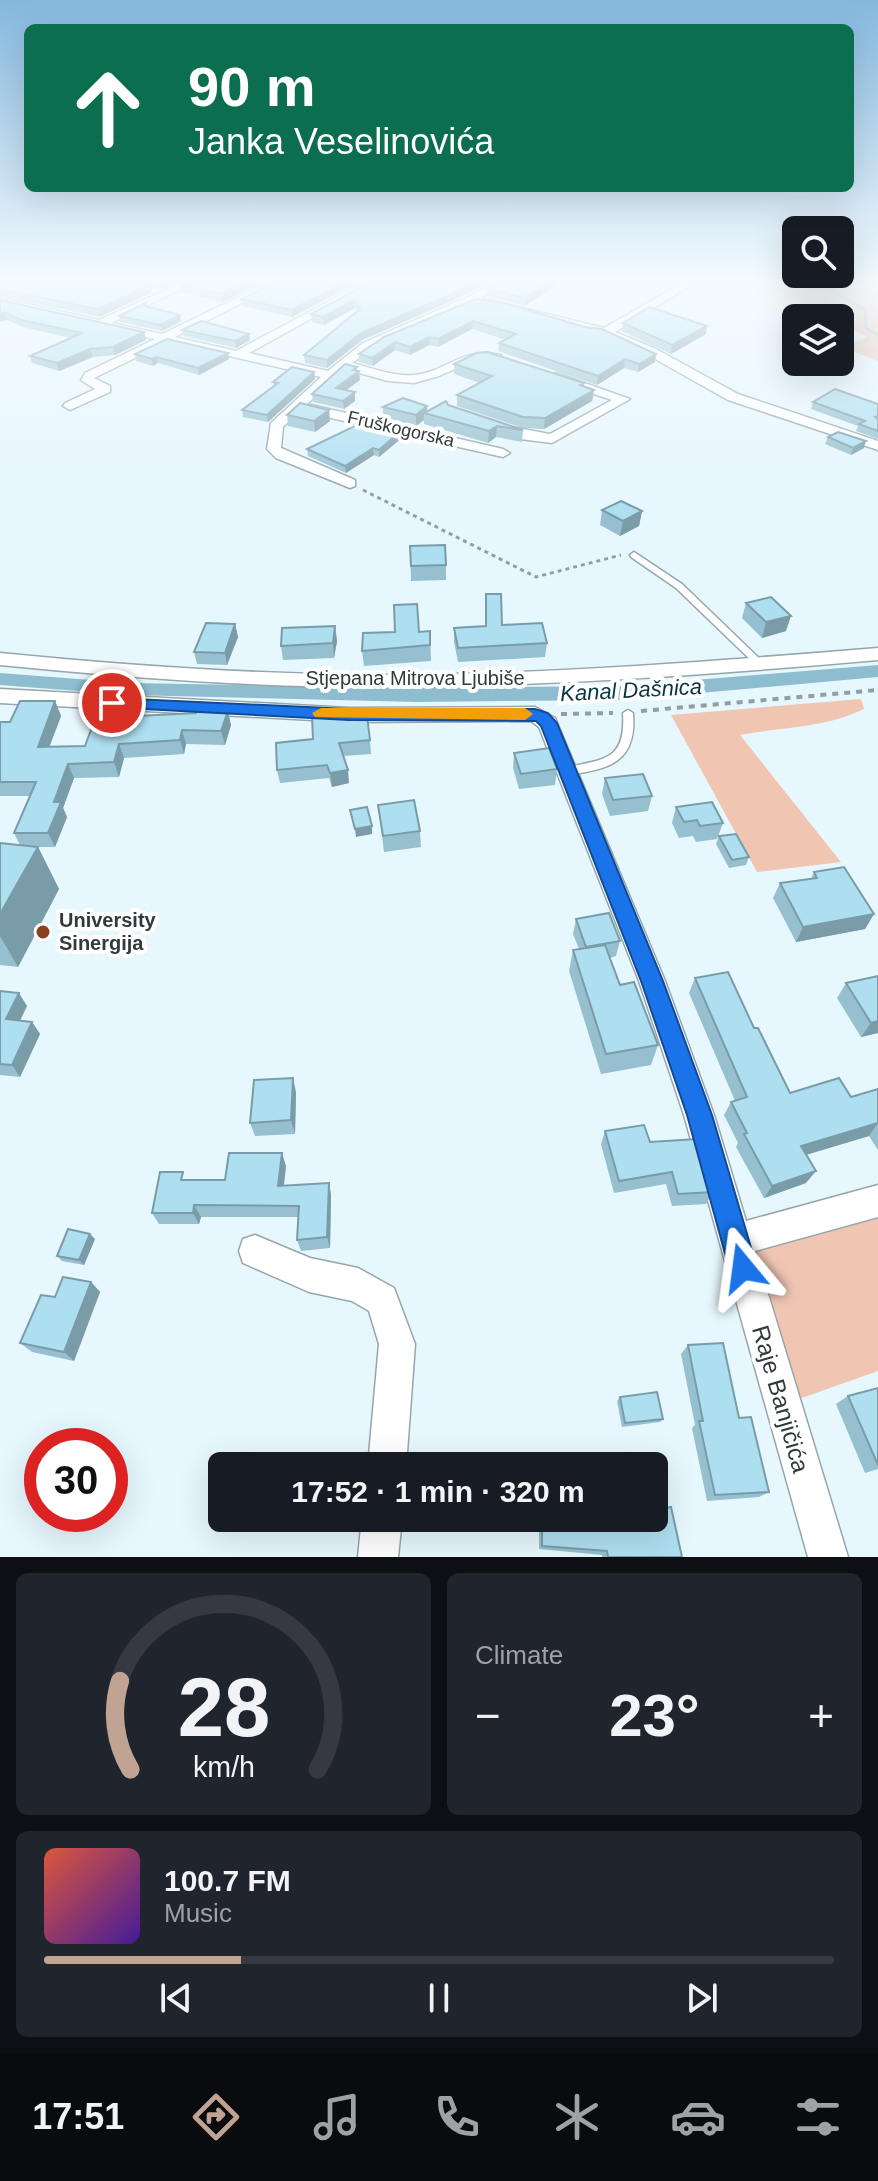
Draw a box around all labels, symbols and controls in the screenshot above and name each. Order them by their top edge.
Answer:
text: 90 m [188,55,316,118]
icon: ahead [56,56,160,160]
text: Janka Veselinovića [188,121,494,162]
map controls [782,216,854,376]
button: search [782,216,854,288]
button: layers [782,304,854,376]
street label: Fruškogorska [346,407,457,451]
street label: Stjepana Mitrova Ljubiše [305,667,525,689]
pin [78,669,146,737]
water label: Kanal Dašnica [560,674,702,706]
icon: arrive [90,681,134,725]
place label: University Sinergija [59,909,157,954]
marker: University Sinergija [34,923,52,941]
position arrow [701,1226,785,1310]
street label: Raje Banjičića [747,1322,815,1476]
speed limit sign: 30 [24,1428,128,1532]
text: 17:52 · 1 min · 320 m [291,1475,585,1508]
text: Climate [475,1640,563,1670]
text: 28 [177,1661,270,1754]
text: 23° [609,1682,700,1749]
text: − [475,1691,501,1740]
text: + [808,1691,834,1740]
text: km/h [193,1751,254,1783]
text: 100.7 FM [164,1864,291,1897]
text: Music [164,1898,232,1928]
icon: previous [154,1976,198,2020]
icon: pause [417,1976,461,2020]
icon: next [680,1976,724,2020]
icon: directions [188,2089,244,2145]
icon: music [309,2089,365,2145]
icon: phone [429,2089,485,2145]
icon: climate [549,2089,605,2145]
icon: car [670,2089,726,2145]
icon: filters [790,2089,846,2145]
text: 17:51 [32,2096,124,2137]

